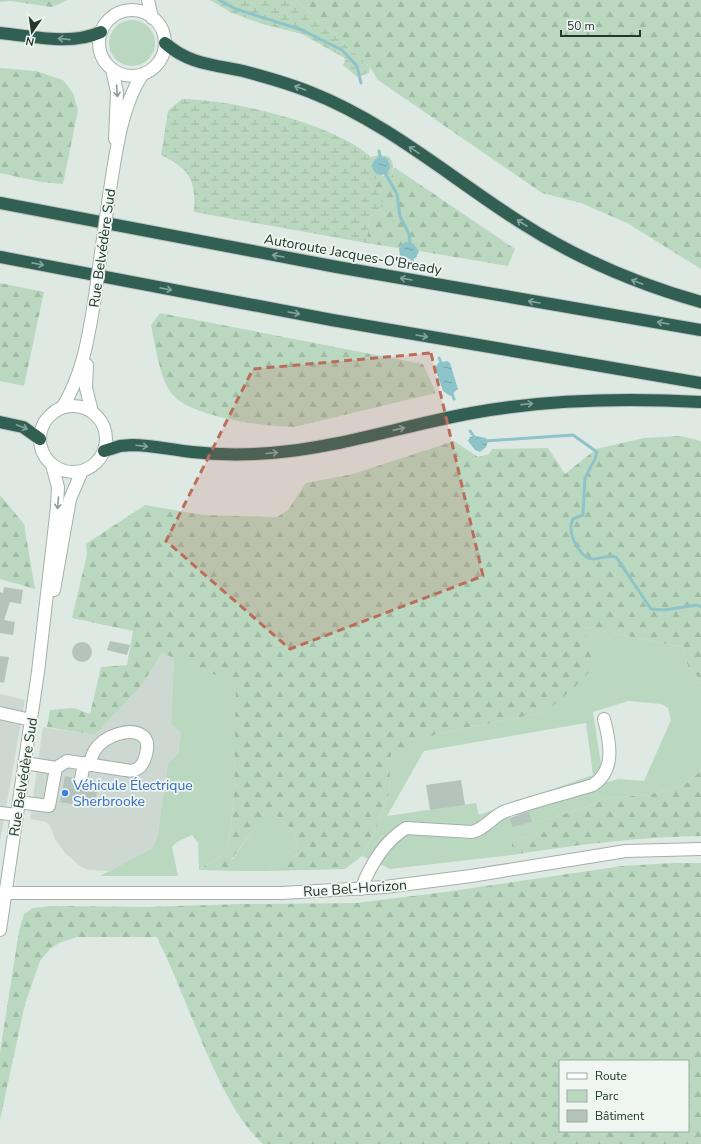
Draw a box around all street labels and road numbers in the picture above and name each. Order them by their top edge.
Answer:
street label: Rue Belvédère Sud [85,187,120,309]
street label: Autoroute Jacques-O'Bready [263,230,444,280]
street label: Rue Belvédère Sud [5,716,42,838]
street label: Rue Bel-Horizon [303,875,408,902]

